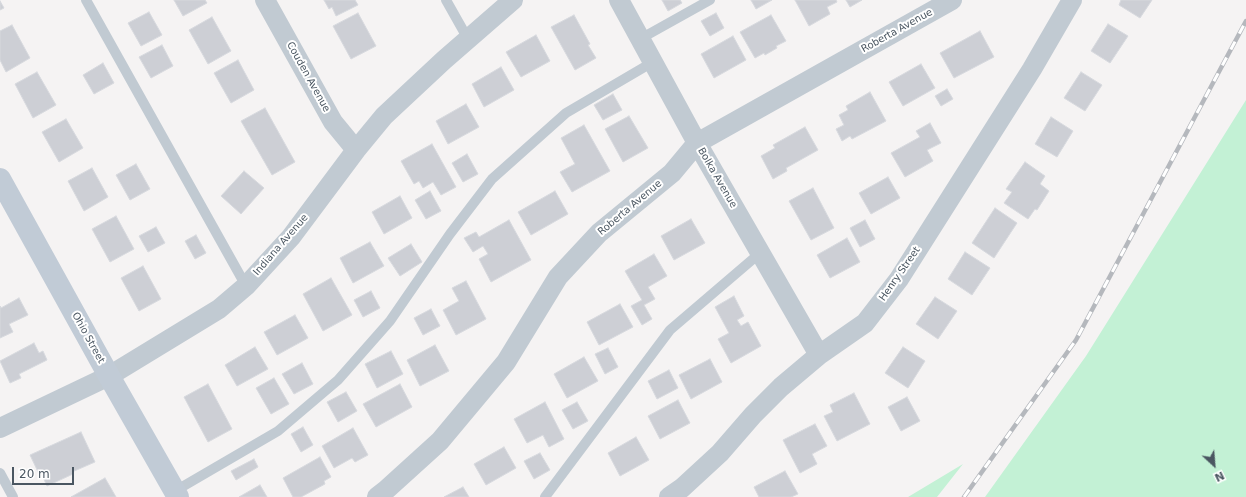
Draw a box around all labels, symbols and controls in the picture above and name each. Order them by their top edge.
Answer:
street label: Roberta Avenue [859,6,935,56]
street label: Couden Avenue [284,40,332,114]
street label: Bolka Avenue [695,146,739,210]
street label: Roberta Avenue [596,178,664,238]
street label: Indiana Avenue [251,212,311,278]
street label: Henry Street [877,245,923,303]
street label: Ohio Street [69,310,107,366]
north arrow [1194,445,1234,485]
scale bar [14,459,76,485]
text: 20 m [19,467,50,481]
text: N [1212,468,1226,484]

